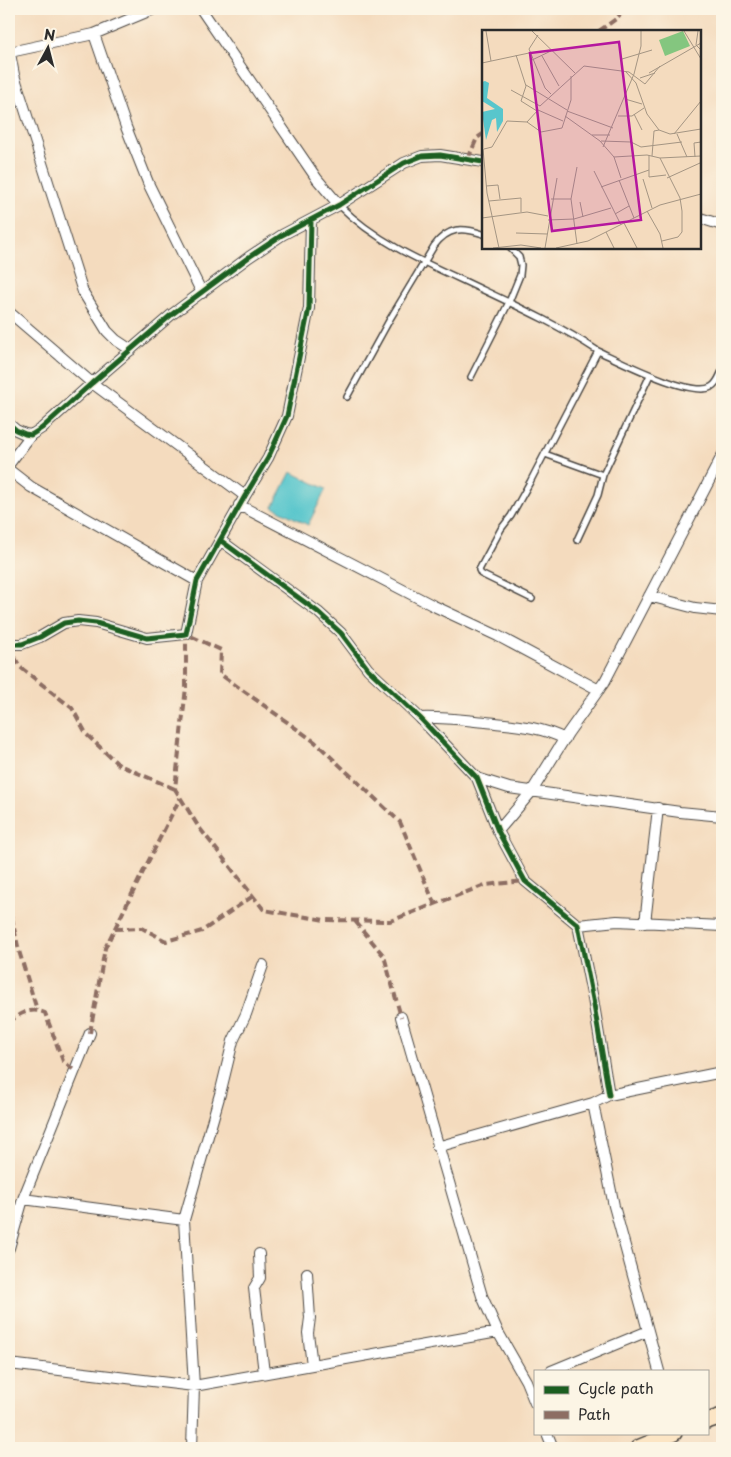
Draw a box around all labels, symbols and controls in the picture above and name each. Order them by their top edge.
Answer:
north arrow [22,22,72,72]
text: N [43,24,56,46]
inset map [482,30,701,249]
legend [534,1370,708,1434]
text: Cycle path [578,1376,654,1399]
text: Path [578,1402,610,1425]

